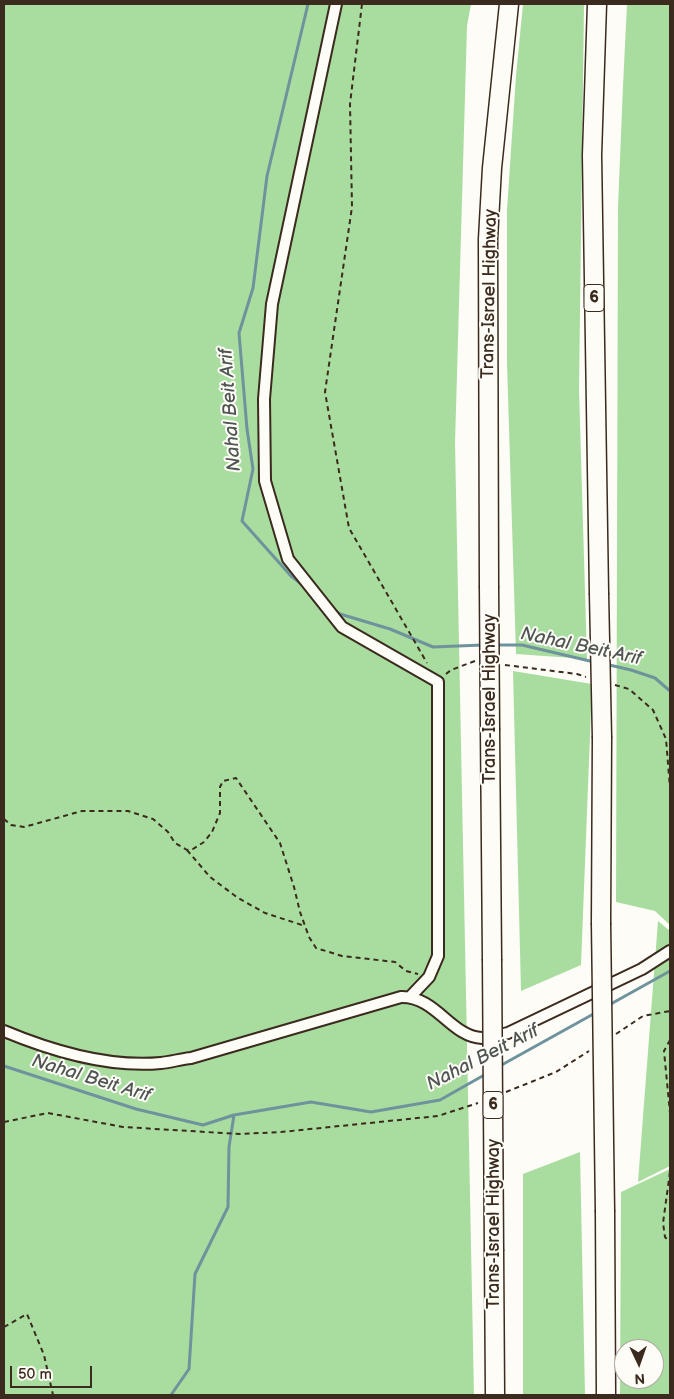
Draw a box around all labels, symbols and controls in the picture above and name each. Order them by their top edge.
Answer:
street label: Trans-Israel Highway [478,209,502,379]
road number: 6 [584,284,604,312]
water label: Nahal Beit Arif [215,348,247,472]
street label: Trans-Israel Highway [479,614,501,784]
water label: Nahal Beit Arif [518,623,644,671]
water label: Nahal Beit Arif [423,1020,543,1096]
water label: Nahal Beit Arif [29,1050,153,1108]
road number: 6 [483,1092,503,1118]
street label: Trans-Israel Highway [483,1139,505,1309]
north arrow [614,1339,664,1389]
scale bar [12,1356,95,1388]
text: 50 m [18,1365,52,1384]
text: N [634,1370,645,1387]

